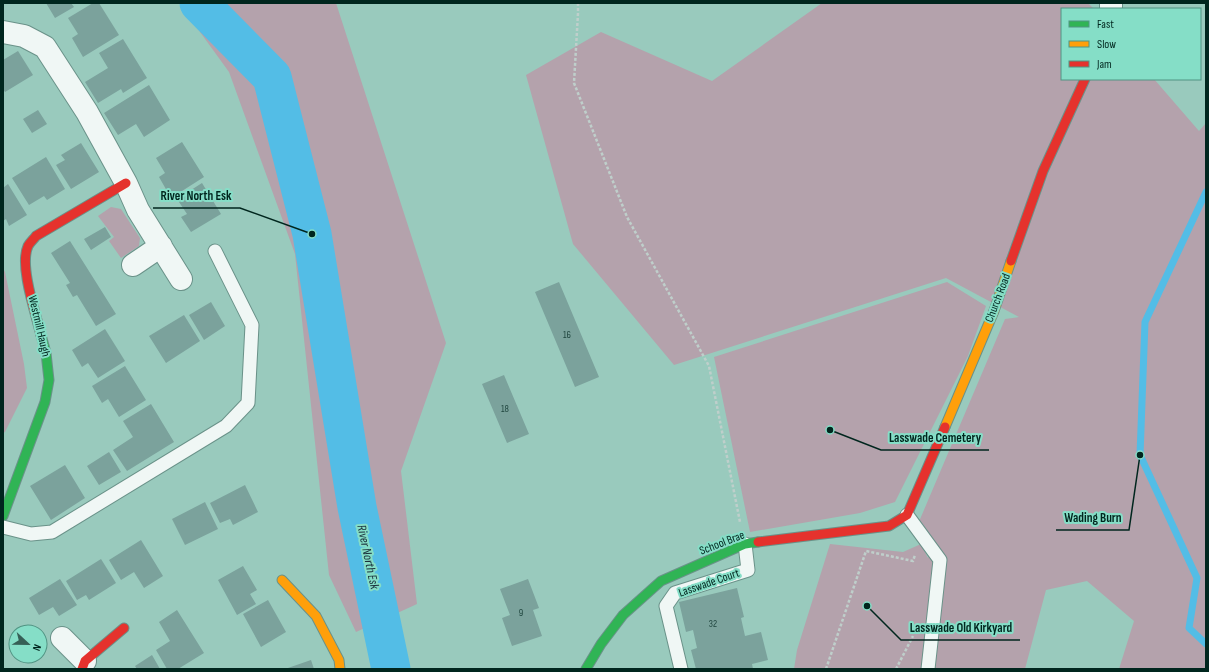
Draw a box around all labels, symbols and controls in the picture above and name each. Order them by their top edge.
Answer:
legend [1061,8,1201,80]
text: Fast [1097,17,1114,32]
text: Slow [1097,37,1116,52]
text: Jam [1096,57,1112,72]
callout: River North Esk [153,183,240,208]
text: River North Esk [161,188,232,204]
street label: Church Road [982,271,1014,325]
street label: Westmill Haugh [25,294,53,358]
house number: 16 [563,329,571,341]
house number: 18 [501,403,509,415]
callout: Lasswade Cemetery [881,425,989,450]
text: Lasswade Cemetery [889,430,982,446]
callout: Wading Burn [1056,505,1129,530]
text: Wading Burn [1064,510,1122,526]
water label: River North Esk [353,523,383,592]
street label: School Brae [697,527,747,558]
street label: Lasswade Court [677,565,742,600]
house number: 9 [519,607,523,619]
callout: Lasswade Old Kirkyard [901,615,1020,640]
house number: 32 [709,618,717,630]
text: Lasswade Old Kirkyard [910,620,1013,636]
north arrow [8,624,48,664]
text: N [30,642,44,653]

